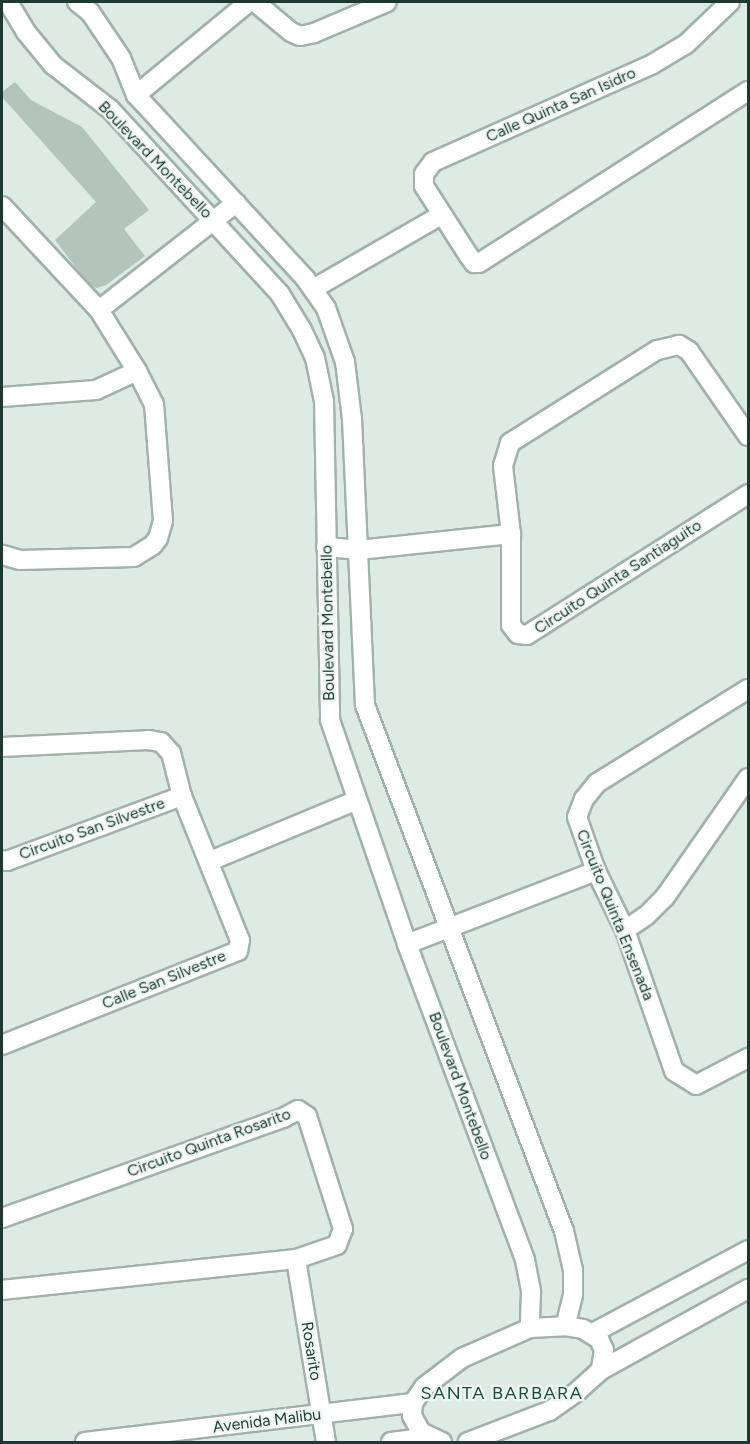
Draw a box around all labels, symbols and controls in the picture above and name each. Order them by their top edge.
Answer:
street label: Calle Quinta San Isidro [483,63,639,147]
street label: Boulevard Montebello [94,97,216,223]
street label: Circuito Quinta Santiaguito [531,516,705,638]
street label: Boulevard Montebello [317,545,339,701]
street label: Circuito San Silvestre [17,794,167,864]
street label: Circuito Quinta Ensenada [572,827,658,1003]
street label: Calle San Silvestre [99,946,229,1014]
street label: Boulevard Montebello [424,1009,496,1163]
street label: Circuito Quinta Rosarito [125,1104,293,1182]
street label: Rosarito [297,1320,325,1382]
district label: SANTA BARBARA [420,1382,584,1404]
street label: Avenida Malibu [212,1405,322,1437]

